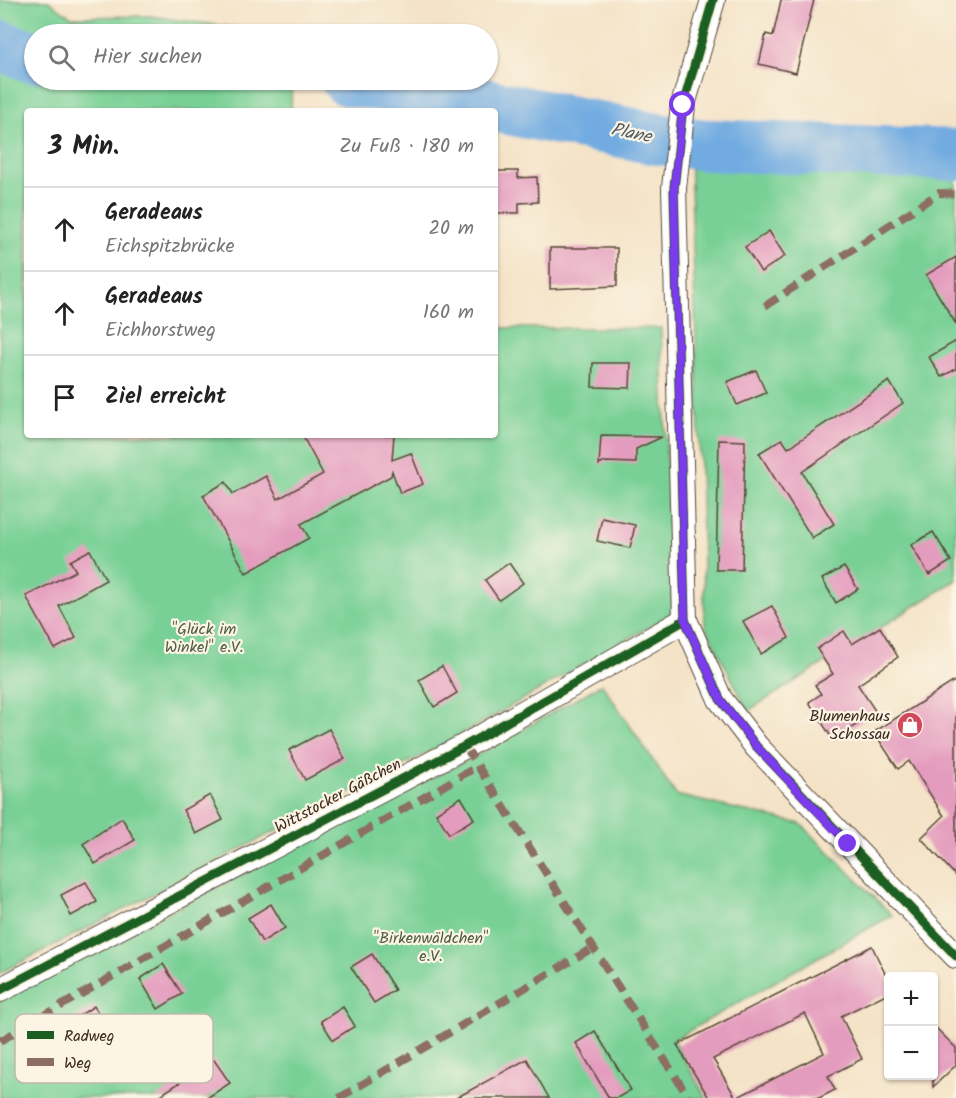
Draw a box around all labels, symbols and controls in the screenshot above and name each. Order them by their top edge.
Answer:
search box [24,24,498,90]
text: Hier suchen [93,40,202,75]
icon: search [45,41,78,74]
route start [669,91,695,117]
water label: Plane [608,116,655,152]
text: 3 Min. [48,126,119,168]
text: Zu Fuß · 180 m [339,131,474,163]
text: Geradeaus [105,196,203,231]
icon: ahead [48,213,81,246]
text: 20 m [428,213,474,245]
text: Eichspitzbrücke [105,231,234,263]
text: Geradeaus [105,280,203,315]
icon: ahead [48,297,81,330]
text: 160 m [423,297,474,329]
text: Eichhorstweg [105,315,216,347]
text: Ziel erreicht [105,380,226,415]
icon: arrive [48,381,81,414]
park label: "Glück im Winkel" e.V. [165,617,243,660]
place label: Blumenhaus Schossau [809,704,890,747]
shop icon: Blumenhaus Schossau [895,710,925,740]
street label: Wittstocker Gäßchen [270,752,406,840]
route end [834,830,860,856]
park label: "Birkenwäldchen" e.V. [374,926,489,969]
map controls [884,972,938,1080]
button: + [884,972,938,1026]
legend [15,1014,213,1083]
text: Radweg [64,1024,114,1049]
button: − [884,1026,938,1080]
text: Weg [64,1051,91,1076]

